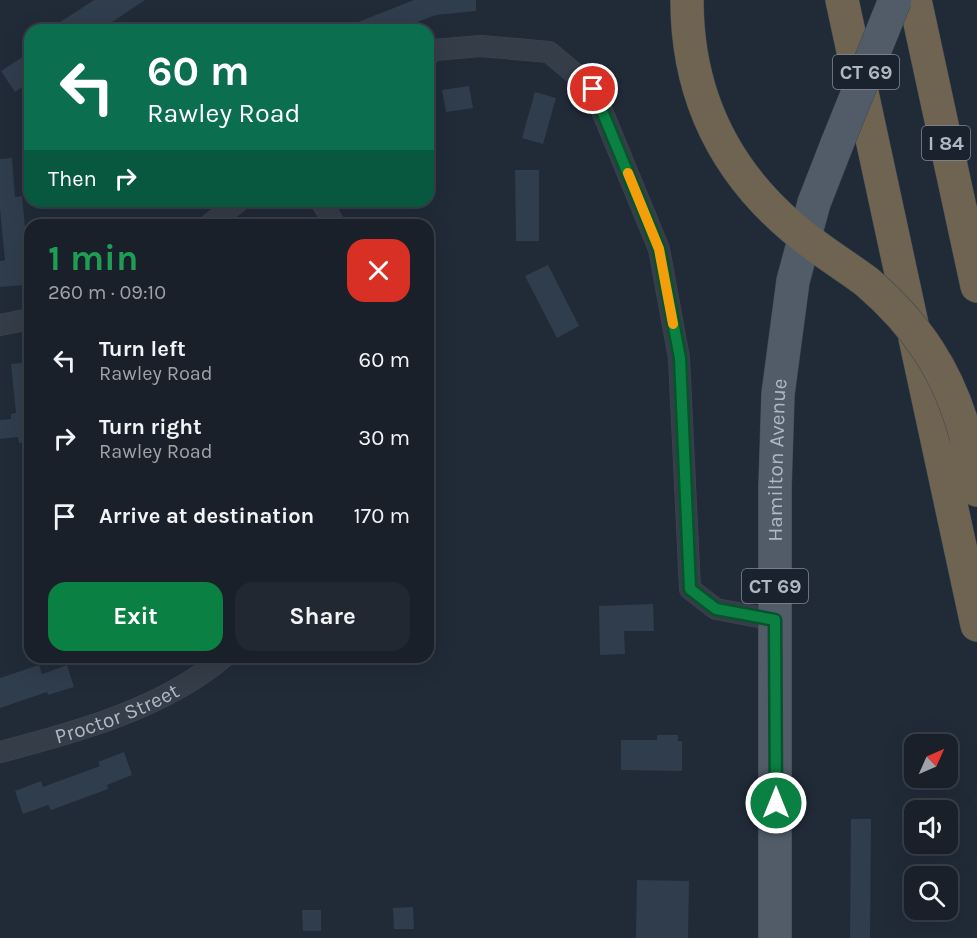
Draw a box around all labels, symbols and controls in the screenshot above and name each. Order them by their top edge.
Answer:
text: 60 m [147,46,250,96]
icon: left [48,48,126,126]
road number: CT 69 [833,55,899,89]
pin [567,63,618,114]
icon: arrive [576,72,609,105]
text: Rawley Road [147,97,301,129]
road number: I 84 [922,126,970,160]
icon: right [109,162,142,195]
text: Then [48,166,97,192]
text: 1 min [48,237,138,279]
button: close [347,239,410,302]
text: 260 m · 09:10 [48,281,166,304]
text: Turn left [99,336,186,362]
icon: left [48,344,81,377]
text: 60 m [359,347,410,373]
text: Rawley Road [99,362,213,385]
street label: Hamilton Avenue [763,377,792,542]
text: Turn right [99,414,202,440]
icon: right [48,422,81,455]
text: 30 m [358,425,410,451]
text: Rawley Road [99,440,213,463]
icon: arrive [48,500,81,533]
text: Arrive at destination [99,503,314,529]
text: 170 m [354,503,410,529]
road number: CT 69 [742,569,808,603]
button: Exit [48,582,223,651]
button: Share [235,582,410,651]
street label: Proctor Street [52,678,183,749]
north arrow [904,734,958,788]
map controls [904,734,958,920]
position arrow [744,771,808,835]
button: sound [904,800,958,854]
button: search [904,866,958,920]

